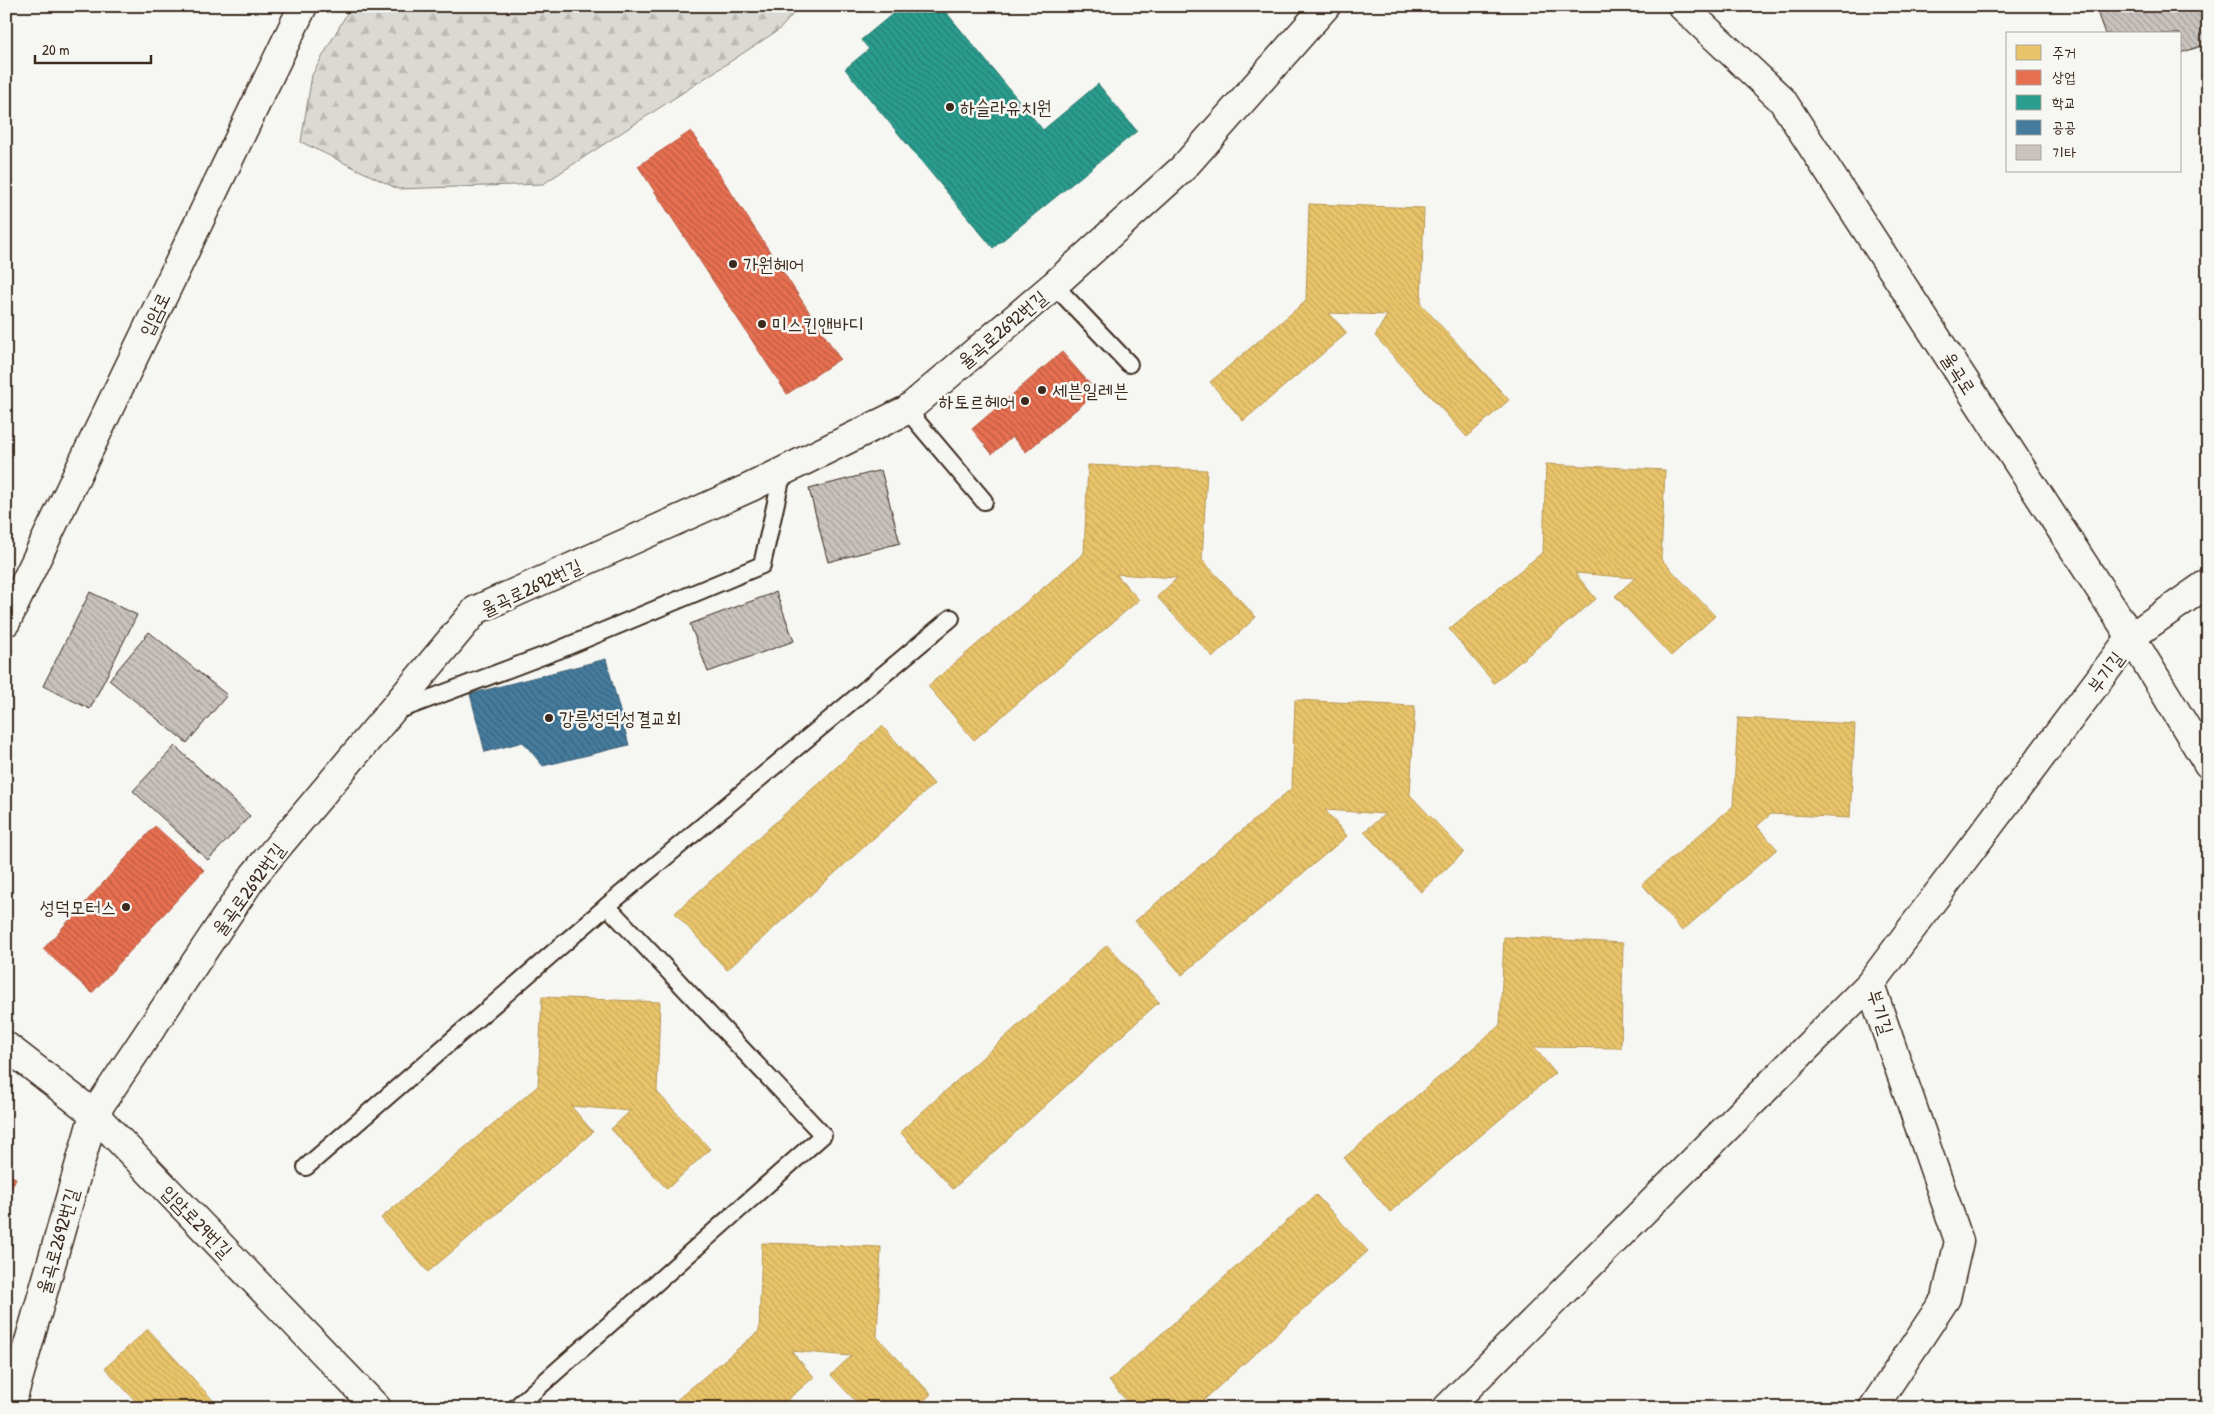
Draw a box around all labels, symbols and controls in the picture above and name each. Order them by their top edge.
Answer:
scale bar [35,32,151,64]
legend [2006,32,2182,172]
text: 20 m [42,39,69,60]
text: 주거 [2052,42,2076,63]
text: 상업 [2052,66,2076,87]
text: 학교 [2052,92,2076,113]
place label: 하슬라유치원 [960,94,1052,120]
marker: 하슬라유치원 [944,101,956,113]
text: 공공 [2052,116,2076,137]
text: 기타 [2052,142,2076,163]
place label: 가원헤어 [743,251,804,277]
marker: 가원헤어 [727,258,739,270]
street label: 율곡로2692번길 [952,284,1052,374]
street label: 입암로 [132,288,176,340]
place label: 미스킨앤바디 [772,311,864,337]
marker: 미스킨앤바디 [756,318,768,330]
street label: 율곡로 [1936,347,1982,399]
place label: 세븐일레븐 [1052,377,1128,403]
marker: 세븐일레븐 [1036,384,1048,396]
place label: 하토르헤어 [939,388,1015,414]
marker: 하토르헤어 [1019,395,1031,407]
street label: 율곡로2692번길 [476,552,586,622]
street label: 부기길 [2081,646,2129,698]
place label: 강릉성덕성결교회 [559,705,681,731]
marker: 강릉성덕성결교회 [543,712,555,724]
street label: 율곡로2692번길 [206,837,290,941]
place label: 성덕모터스 [40,894,116,920]
marker: 성덕모터스 [120,901,132,913]
street label: 부기길 [1862,986,1900,1038]
street label: 입암로29번길 [156,1179,238,1263]
street label: 율곡로2692번길 [30,1185,84,1297]

